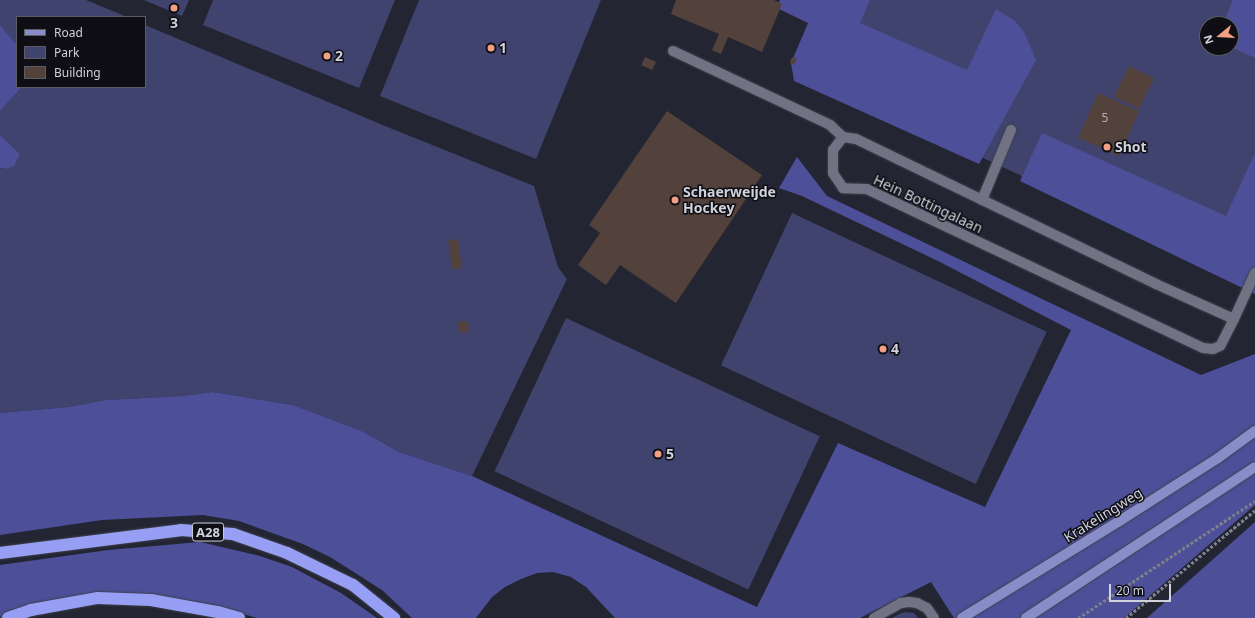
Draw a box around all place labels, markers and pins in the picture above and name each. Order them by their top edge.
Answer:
marker: 3 [169,3,179,13]
place label: 3 [170,15,178,31]
place label: 1 [499,40,507,56]
marker: 1 [486,43,496,53]
place label: 2 [335,48,343,64]
marker: 2 [322,51,332,61]
place label: Shot [1115,139,1147,155]
marker: Shot [1102,142,1112,152]
place label: Schaerweijde Hockey [683,184,776,216]
marker: Schaerweijde Hockey [670,195,680,205]
place label: 4 [891,341,899,357]
marker: 4 [878,344,888,354]
place label: 5 [666,446,674,462]
marker: 5 [653,449,663,459]

